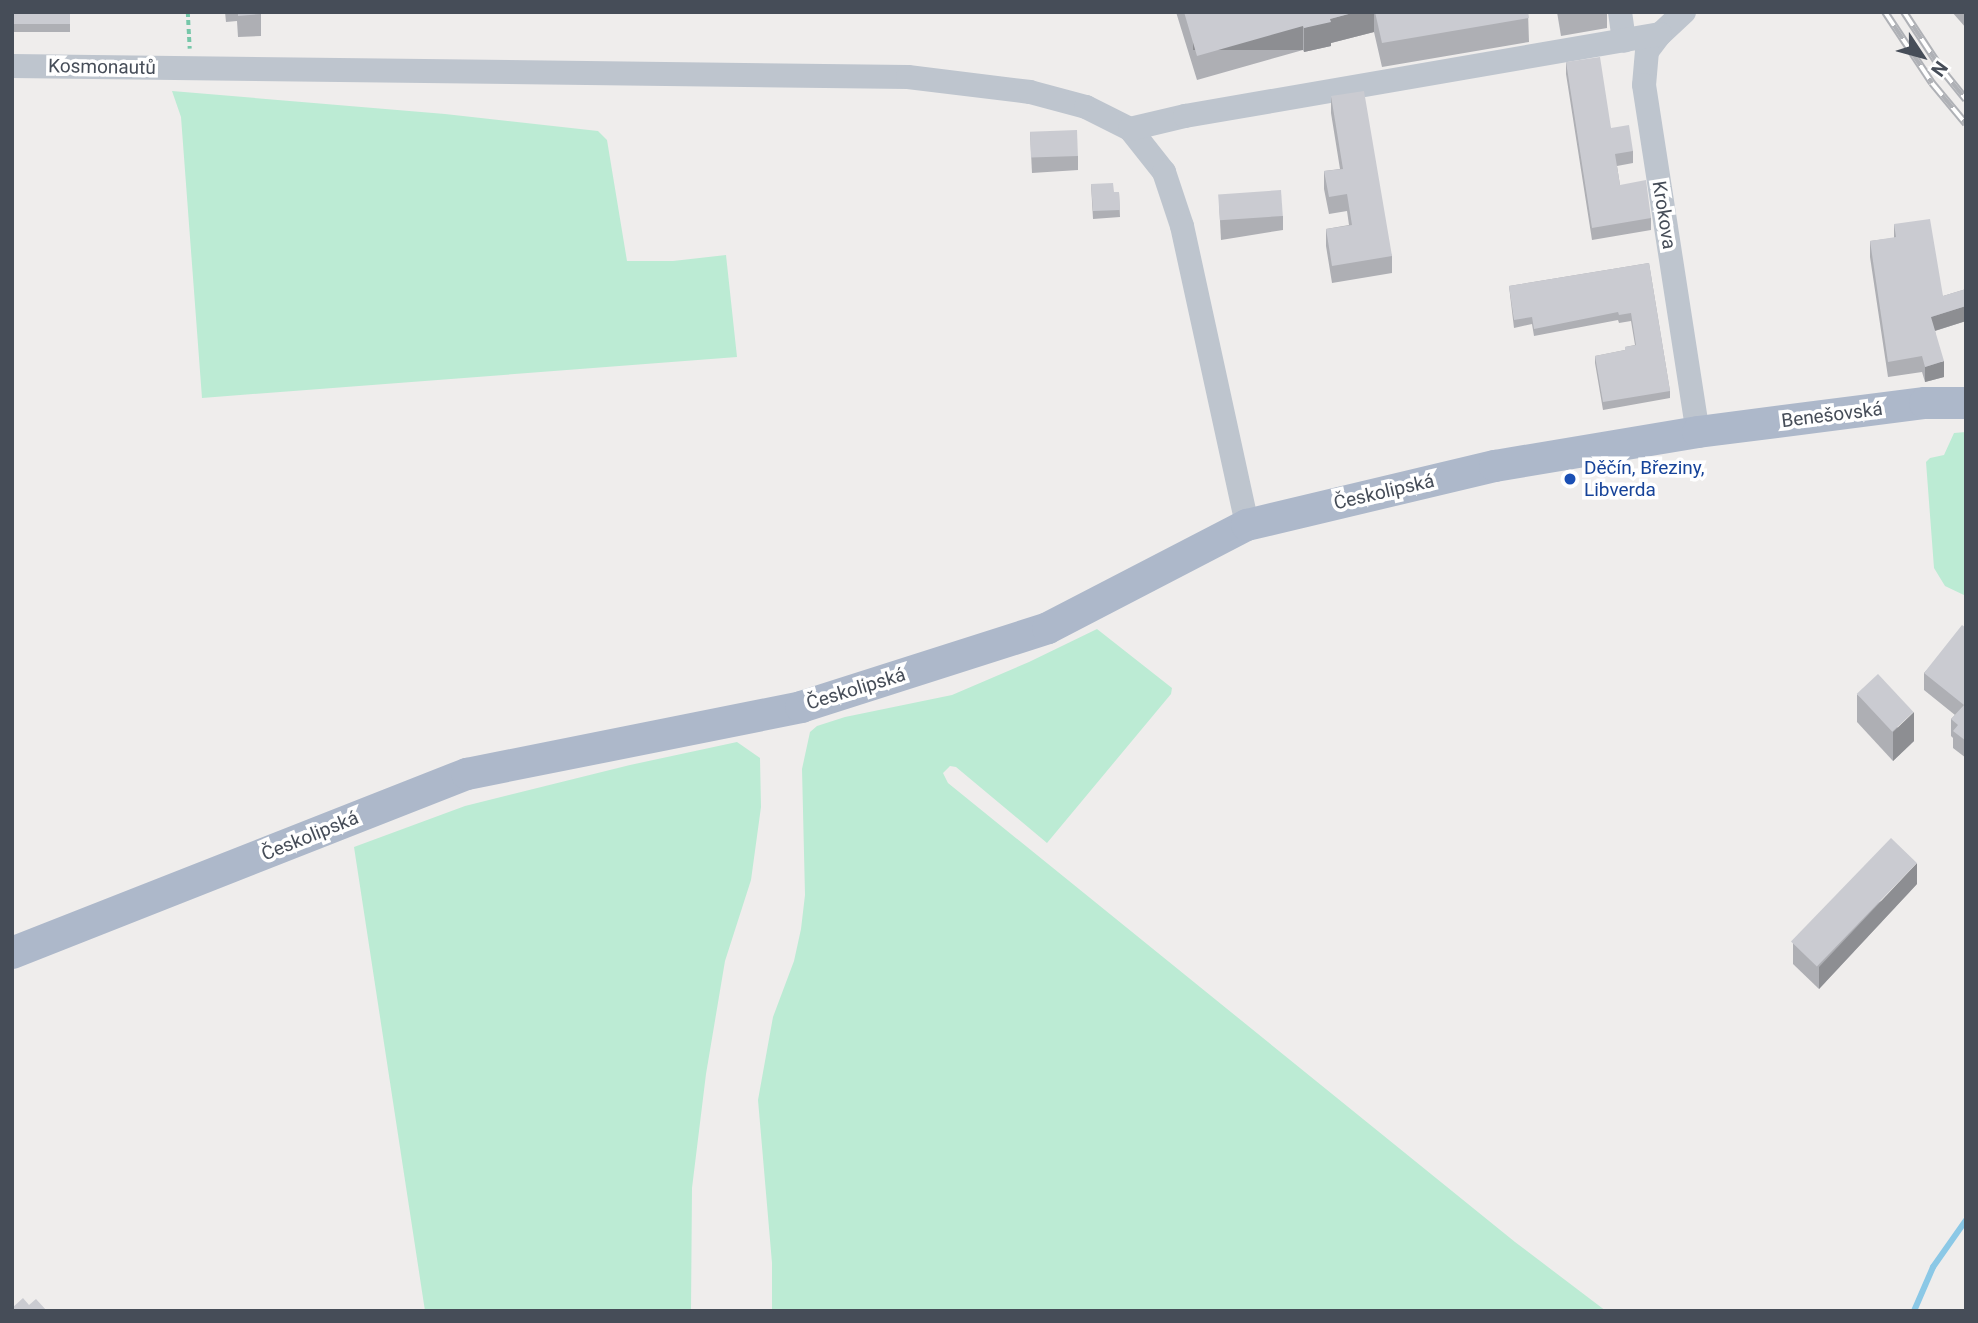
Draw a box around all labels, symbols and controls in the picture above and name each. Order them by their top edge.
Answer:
north arrow [1887,21,1957,91]
street label: Kosmonautů [48,55,156,79]
text: N [1926,56,1953,81]
street label: Krokova [1647,179,1681,251]
street label: Benešovská [1780,397,1884,433]
place label: Děčín, Březiny, Libverda [1584,457,1705,501]
street label: Českolipská [1332,469,1436,515]
marker: Děčín, Březiny, Libverda [1562,471,1578,487]
street label: Českolipská [804,663,908,715]
street label: Českolipská [258,806,362,866]

